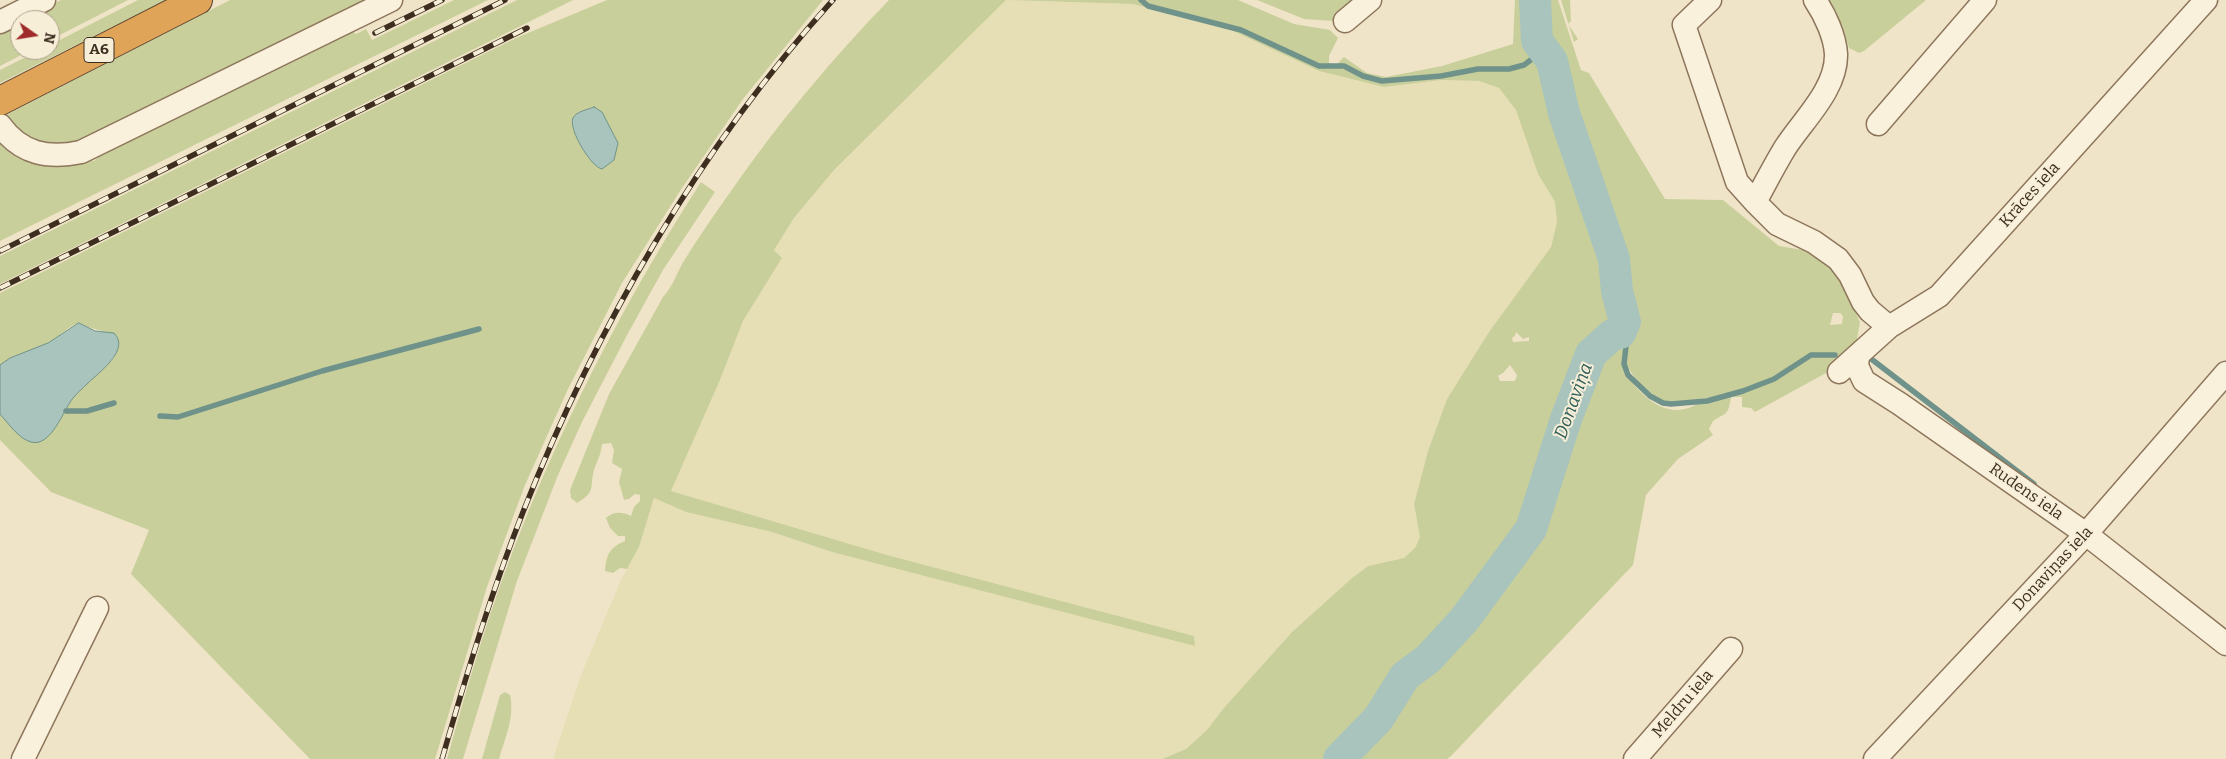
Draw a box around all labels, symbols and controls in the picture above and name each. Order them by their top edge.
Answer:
north arrow [10,10,60,60]
text: N [40,31,59,45]
road number: A6 [84,38,114,62]
street label: Krāces iela [1996,159,2064,231]
water label: Donaviņa [1550,360,1598,442]
street label: Rudens iela [1985,459,2067,525]
street label: Donaviņas iela [2009,523,2097,615]
street label: Meldru iela [1648,666,1718,742]

